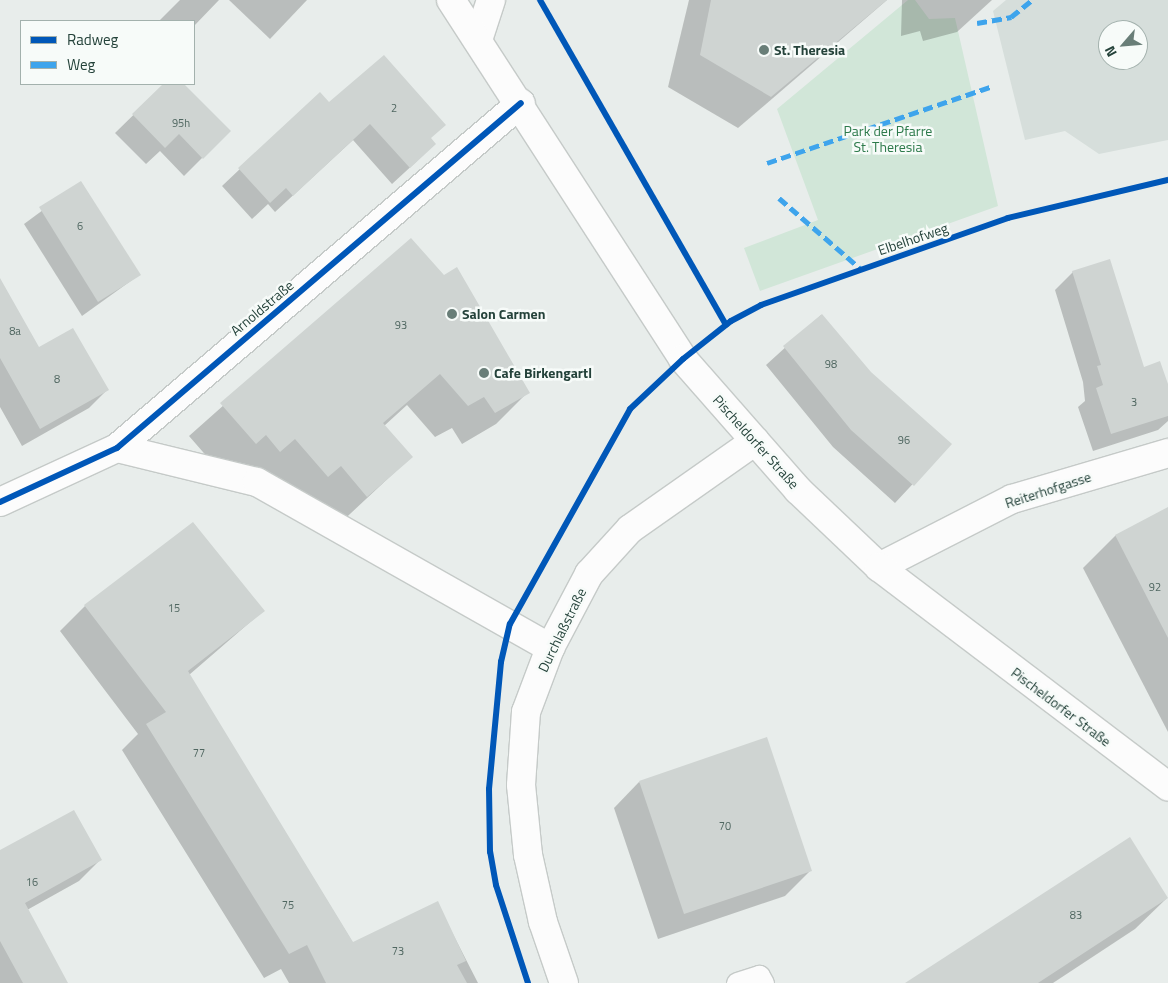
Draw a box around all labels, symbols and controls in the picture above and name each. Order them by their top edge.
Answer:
legend [20,20,195,85]
north arrow [1098,20,1148,70]
text: Radweg [67,28,118,51]
place label: St. Theresia [774,42,845,58]
text: N [1099,43,1122,61]
marker: St. Theresia [758,44,770,56]
text: Weg [67,53,95,76]
house number: 2 [391,101,397,115]
house number: 95h [172,116,190,130]
park label: Park der Pfarre St. Theresia [844,123,932,156]
house number: 6 [77,219,83,233]
street label: Elbelhofweg [876,219,950,259]
street label: Arnoldstraße [227,277,297,339]
place label: Salon Carmen [462,306,545,322]
marker: Salon Carmen [446,308,458,320]
house number: 93 [395,318,407,332]
house number: 8a [9,324,21,338]
house number: 98 [825,357,837,371]
place label: Cafe Birkengartl [494,365,592,381]
marker: Cafe Birkengartl [478,367,490,379]
house number: 8 [54,372,60,386]
street label: Pischeldorfer Straße [710,392,802,492]
house number: 3 [1131,395,1137,409]
house number: 96 [898,433,910,447]
street label: Reiterhofgasse [1003,468,1093,512]
house number: 92 [1149,580,1161,594]
street label: Durchlaßstraße [534,585,590,675]
house number: 15 [168,601,180,615]
street label: Pischeldorfer Straße [1008,664,1114,750]
house number: 77 [193,746,205,760]
house number: 70 [719,819,731,833]
house number: 16 [26,875,38,889]
house number: 75 [282,898,294,912]
house number: 83 [1070,908,1082,922]
house number: 73 [392,944,404,958]

